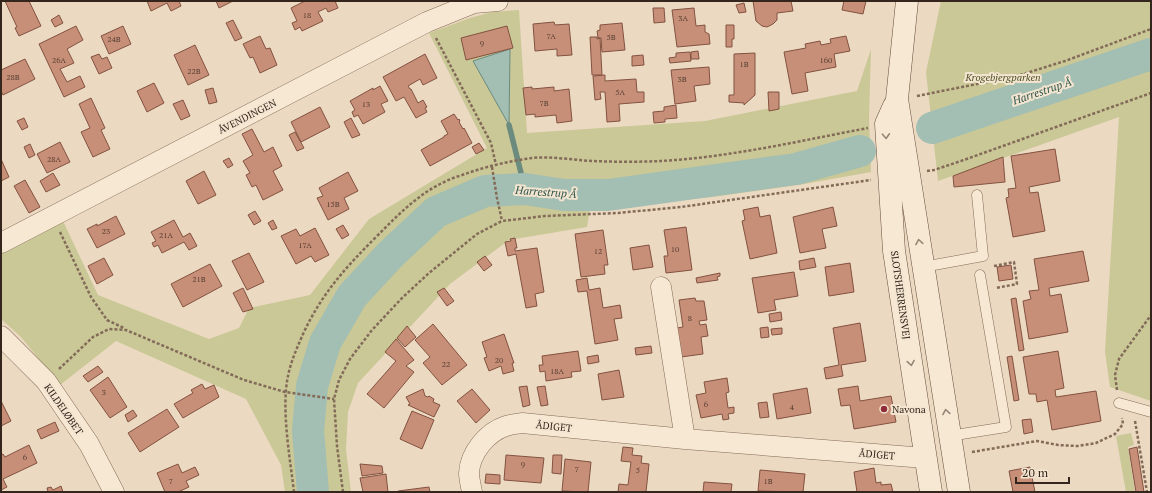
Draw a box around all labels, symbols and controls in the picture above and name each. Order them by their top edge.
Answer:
house number: 18 [303,10,311,20]
house number: 3A [678,13,688,23]
house number: 7A [546,31,556,41]
house number: 5B [606,32,616,42]
house number: 24B [107,34,121,44]
house number: 9 [480,38,484,48]
house number: 26A [52,55,67,65]
house number: 160 [820,55,832,65]
house number: 1B [739,59,749,69]
house number: 22B [187,66,201,76]
park label: Krogebjergparken [964,71,1041,84]
house number: 28B [6,72,20,82]
house number: 3B [677,74,687,84]
water label: Harrestrup Å [1010,74,1074,108]
house number: 5A [615,87,625,97]
street label: ÅVENDINGEN [216,96,279,137]
house number: 7B [539,98,549,108]
house number: 13 [362,99,370,109]
one-way arrow [882,133,891,139]
house number: 28A [47,154,62,164]
water label: Harrestrup Å [514,183,578,201]
house number: 15B [326,199,340,209]
house number: 23 [102,226,110,236]
house number: 21A [159,230,174,240]
one-way arrow [915,239,924,245]
house number: 17A [298,240,312,250]
house number: 10 [671,244,679,254]
house number: 12 [594,246,602,256]
street label: SLOTSHERRENSVEJ [888,250,913,340]
house number: 21B [192,274,206,284]
house number: 8 [688,313,692,323]
house number: 20 [495,355,503,365]
house number: 22 [442,359,450,369]
one-way arrow [906,360,914,366]
house number: 18A [550,366,565,376]
street label: KILDELØBET [41,381,86,437]
house number: 3 [102,387,106,397]
house number: 6 [704,399,709,409]
house number: 4 [790,402,795,412]
place label: Navona [892,403,926,416]
marker: Navona [879,404,889,414]
one-way arrow [942,409,951,415]
street label: ÅDIGET [535,418,573,435]
street label: ÅDIGET [858,446,896,463]
house number: 6 [23,452,28,462]
house number: 9 [521,459,525,469]
scale bar [1016,459,1069,485]
house number: 7 [575,464,579,474]
house number: 5 [636,465,640,475]
text: 20 m [1022,465,1049,480]
house number: 7 [169,476,173,486]
house number: 1B [763,476,773,486]

